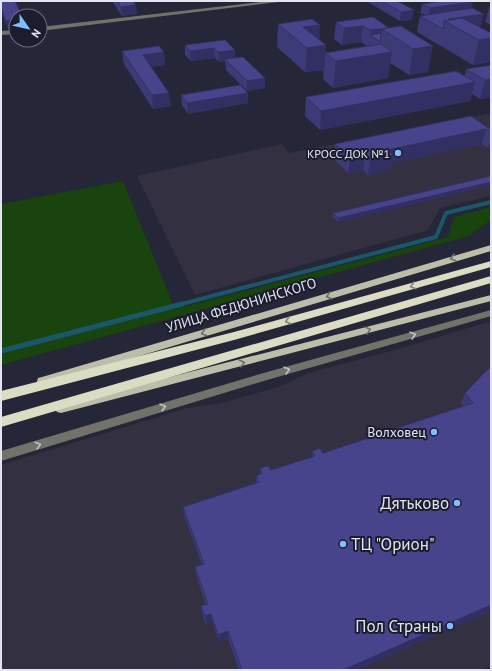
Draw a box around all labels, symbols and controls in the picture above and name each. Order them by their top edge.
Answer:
north arrow [8,8,48,48]
text: N [28,27,44,41]
place label: КРОСС ДОК №1 [307,146,390,161]
marker: КРОСС ДОК №1 [393,148,403,158]
one-way arrow [450,253,457,262]
street label: УЛИЦА ФЕДЮНИНСКОГО [164,274,318,336]
one-way arrow [410,281,417,290]
one-way arrow [326,291,333,299]
one-way arrow [285,316,292,325]
one-way arrow [364,326,371,335]
one-way arrow [201,328,208,337]
one-way arrow [409,331,416,340]
one-way arrow [239,359,246,368]
one-way arrow [284,366,291,375]
one-way arrow [159,403,166,412]
place label: Волховец [367,423,426,441]
marker: Волховец [429,427,439,437]
one-way arrow [35,441,42,450]
place label: Дятьково [380,492,449,514]
marker: Дятьково [452,498,462,508]
place label: ТЦ "Орион" [351,533,435,555]
marker: ТЦ "Орион" [338,539,348,549]
place label: Пол Страны [355,615,442,637]
marker: Пол Страны [445,621,455,631]

